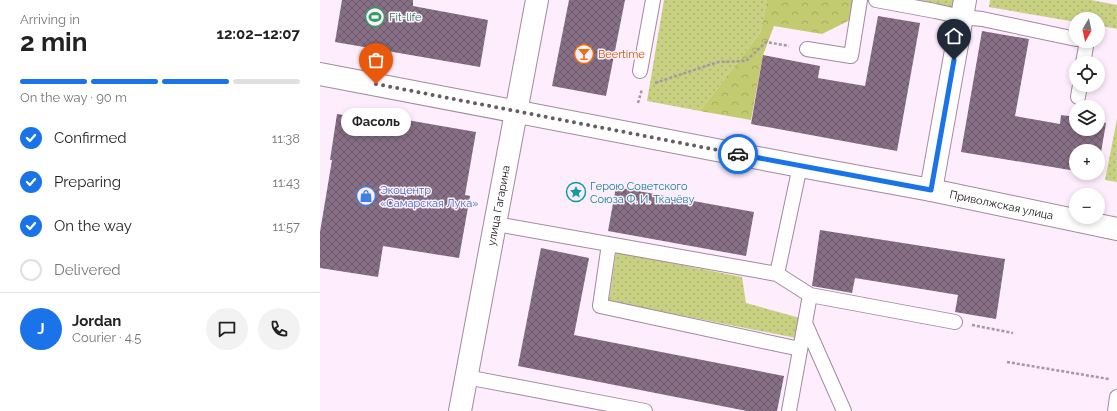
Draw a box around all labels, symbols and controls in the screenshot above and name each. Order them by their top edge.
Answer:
sports icon: Fit-life [364,6,386,28]
place label: Fit-life [389,11,422,24]
text: Arriving in [20,12,80,27]
north arrow [1069,12,1105,48]
map controls [1069,12,1105,224]
pin [937,19,971,60]
text: 12:02–12:07 [217,25,300,43]
icon: home [943,25,965,47]
text: 2 min [20,27,87,57]
pin [359,43,393,84]
bar icon: Beertime [573,43,595,65]
place label: Beertime [598,48,645,61]
icon: bag [365,49,387,71]
button: locate [1069,56,1105,92]
text: On the way · 90 m [20,90,127,105]
button: layers [1069,100,1105,136]
callout: Фасоль [341,108,411,136]
text: Фасоль [352,114,400,129]
icon: check [20,127,42,149]
text: Confirmed [54,129,127,147]
text: 11:38 [272,131,300,146]
courier [718,134,758,174]
icon: car [727,143,749,165]
button: + [1069,144,1105,180]
street label: улица Гагарина [485,164,512,247]
icon: check [20,171,42,193]
text: Preparing [54,173,121,191]
text: 11:43 [272,175,300,190]
place label: Герою Советского Союза Ф. И. Ткачёву [590,180,694,206]
place icon: Герою Советского Союза Ф. И. Ткачёву [565,181,587,203]
place label: Экоцентр «Самарская Лука» [380,184,479,210]
shop icon: Экоцентр «Самарская Лука» [355,185,377,207]
street label: Приволжская улица [948,188,1055,222]
button: − [1069,188,1105,224]
icon: check [20,215,42,237]
text: On the way [54,217,132,235]
text: 11:57 [272,219,300,234]
text: Delivered [54,261,121,279]
button: chat [206,308,248,350]
button: phone [258,308,300,350]
text: Jordan [72,312,121,330]
text: J [37,320,45,338]
text: Courier · 4.5 [72,330,141,345]

